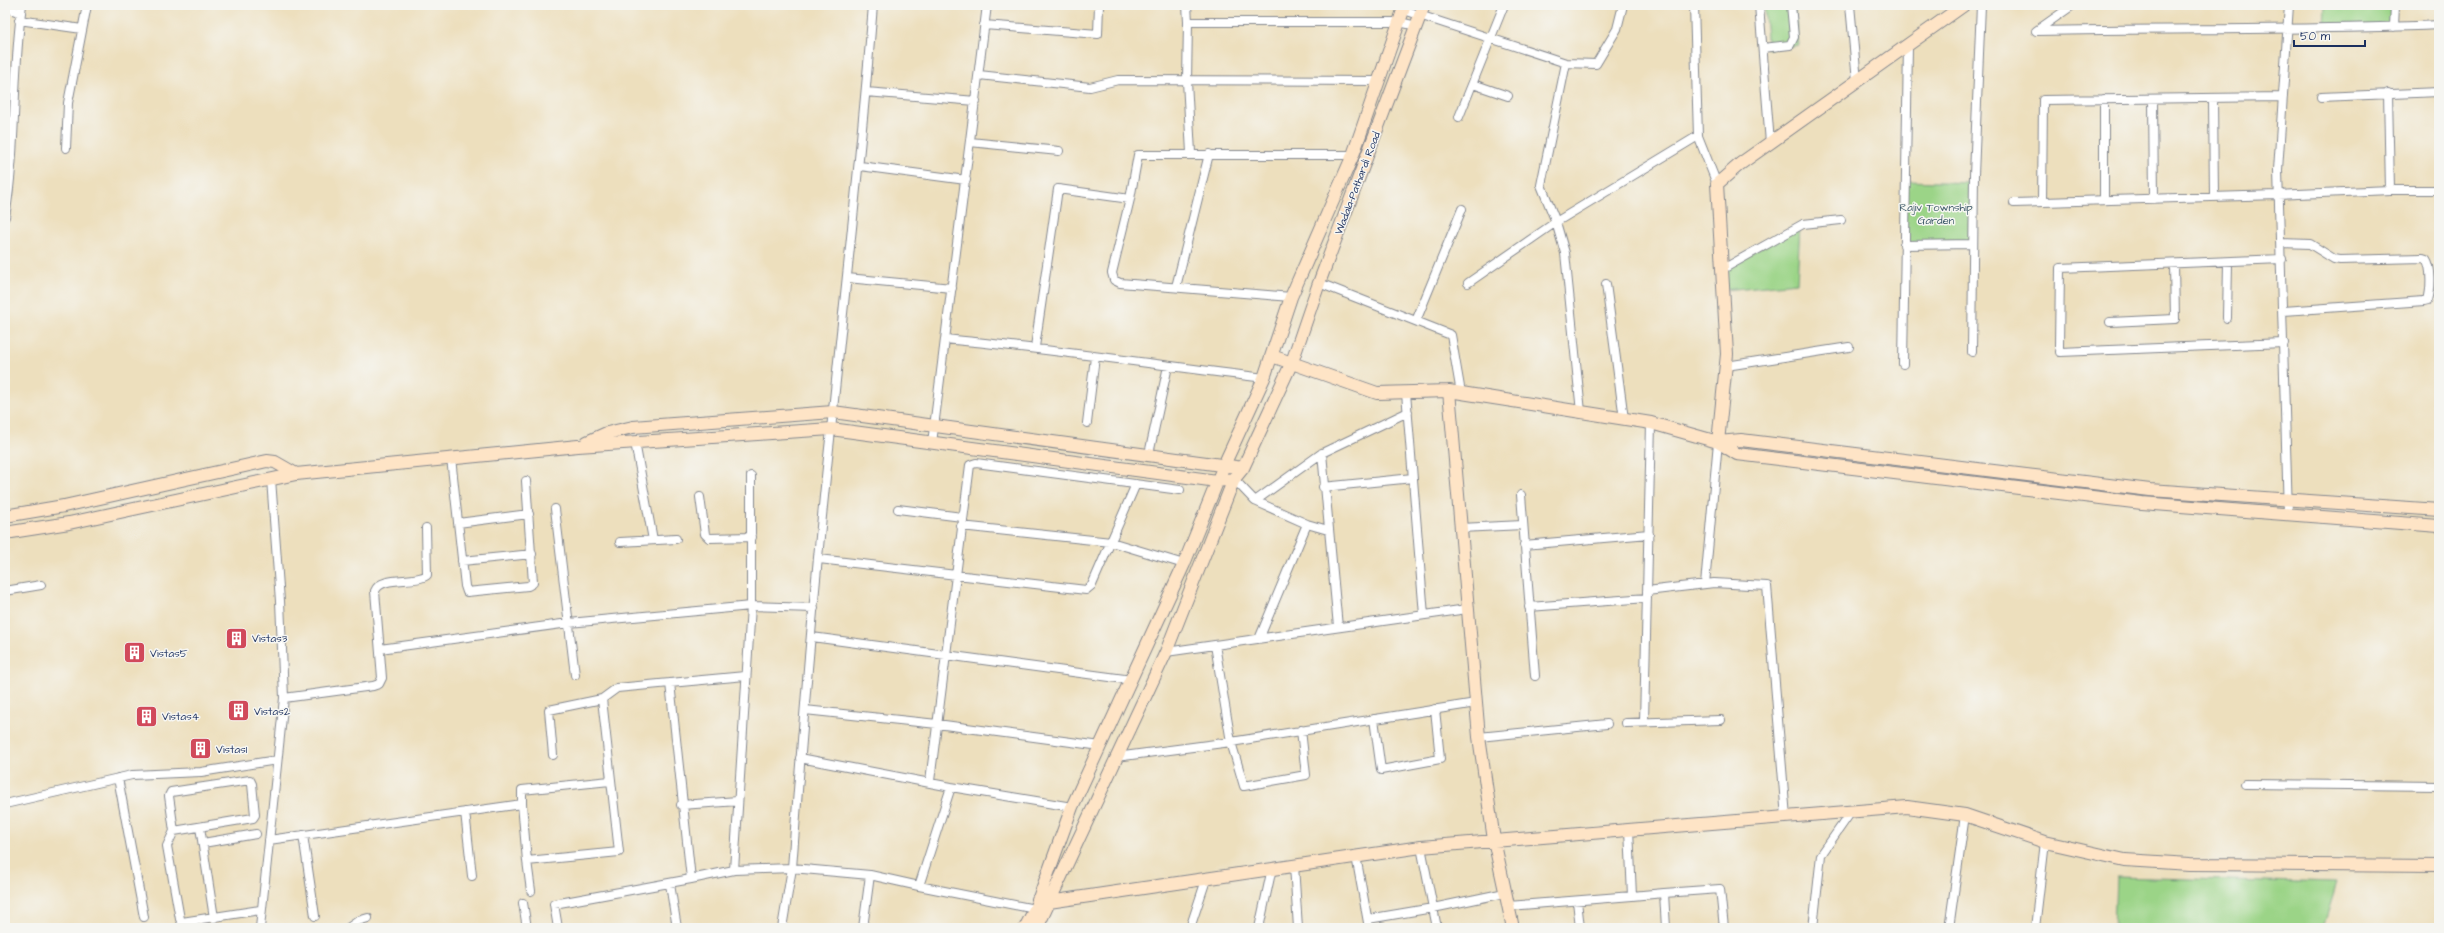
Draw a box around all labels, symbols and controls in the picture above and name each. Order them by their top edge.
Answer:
scale bar [2294,22,2365,48]
text: 50 m [2300,28,2331,45]
street label: Wadala-Pathardi Road [1331,129,1384,237]
park label: Rajiv Township Garden [1899,200,1973,228]
building icon: Vistas3 [224,625,250,651]
place label: Vistas3 [252,631,288,646]
building icon: Vistas5 [122,640,148,666]
place label: Vistas5 [150,646,188,661]
building icon: Vistas2 [226,698,252,724]
building icon: Vistas4 [133,703,159,729]
place label: Vistas2 [254,704,291,719]
place label: Vistas4 [162,709,200,724]
building icon: Vistas1 [188,736,214,762]
place label: Vistas1 [216,742,248,757]

